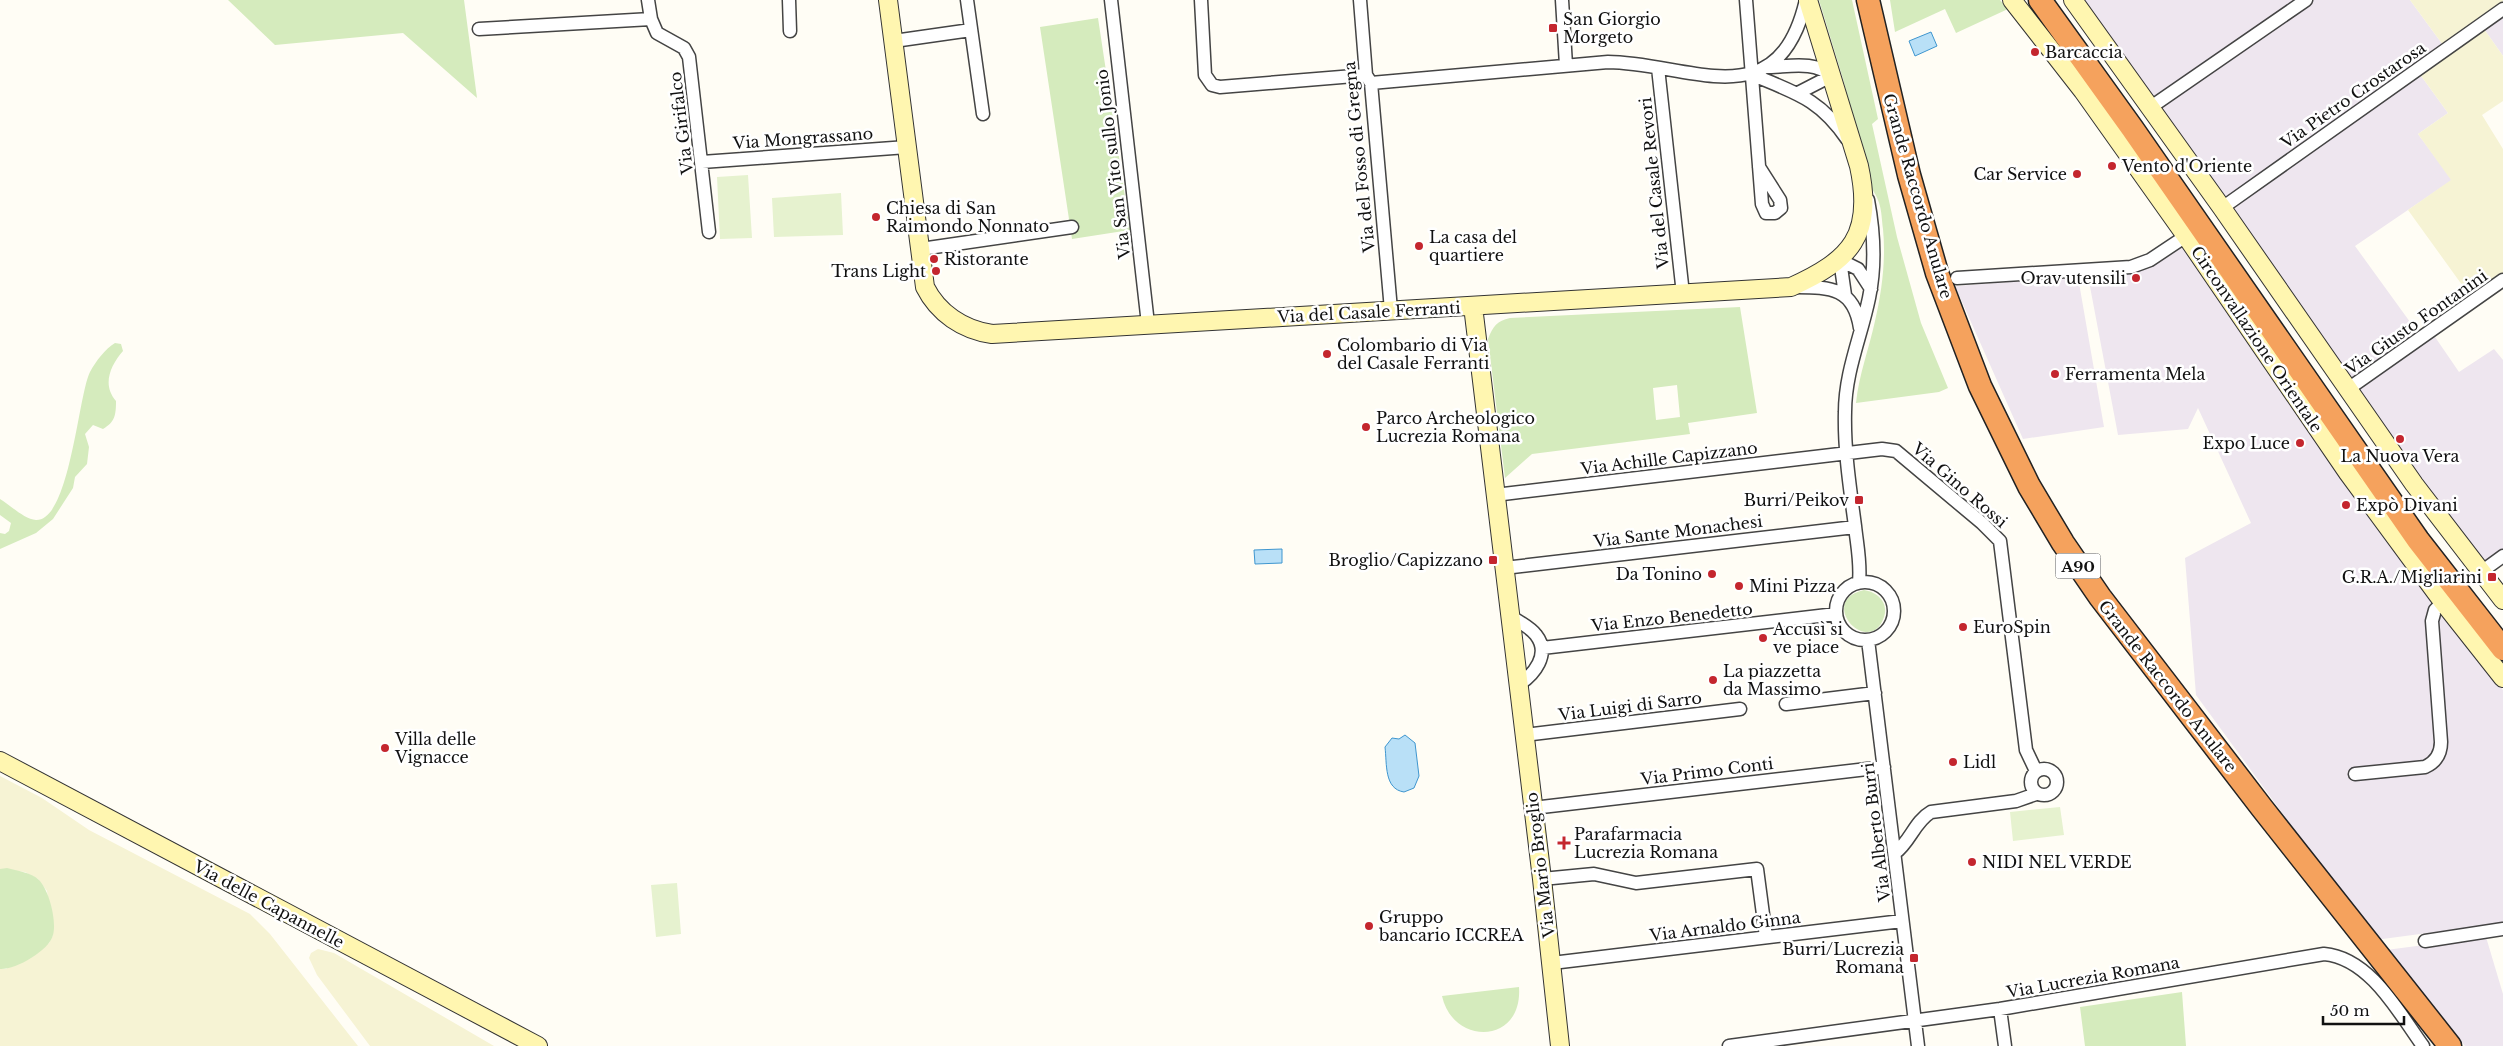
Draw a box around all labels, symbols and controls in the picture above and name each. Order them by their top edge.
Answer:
place label: San Giorgio Morgeto [1563,9,1661,47]
marker: San Giorgio Morgeto [1547,22,1559,34]
street label: Via Pietro Crostarosa [2276,37,2429,153]
place label: Barcaccia [2045,42,2123,62]
marker: Barcaccia [2029,46,2041,58]
street label: Via del Fosso di Gregna [1339,60,1379,254]
street label: Via San Vito sullo Jonio [1091,68,1135,261]
street label: Via Girifalco [665,71,697,176]
street label: Grande Raccordo Anulare [1879,91,1957,301]
street label: Via del Casale Revori [1635,96,1673,271]
street label: Via Mongrassano [731,123,874,153]
place label: Vento d'Oriente [2121,156,2252,176]
marker: Vento d'Oriente [2106,160,2118,172]
place label: Car Service [1973,164,2067,184]
marker: Car Service [2071,168,2083,180]
place label: Chiesa di San Raimondo Nonnato [886,198,1049,236]
marker: Chiesa di San Raimondo Nonnato [870,211,882,223]
place label: La casa del quartiere [1429,227,1517,265]
marker: La casa del quartiere [1413,240,1425,252]
street label: Circonvallazione Orientale [2187,242,2327,436]
place label: Ristorante [944,249,1029,269]
marker: Ristorante [928,253,940,265]
place label: Trans Light [831,261,926,281]
marker: Trans Light [930,265,942,277]
street label: Via Giusto Fontanini [2340,265,2491,379]
place label: Orav utensili [2020,268,2127,288]
marker: Orav utensili [2130,272,2142,284]
street label: Via del Casale Ferranti [1276,297,1462,327]
place label: Colombario di Via del Casale Ferranti [1337,335,1490,373]
marker: Colombario di Via del Casale Ferranti [1321,348,1333,360]
place label: Ferramenta Mela [2065,364,2205,384]
marker: Ferramenta Mela [2049,368,2061,380]
place label: Parco Archeologico Lucrezia Romana [1376,408,1535,446]
marker: Parco Archeologico Lucrezia Romana [1360,421,1372,433]
place label: Expo Luce [2203,433,2290,453]
marker: La Nuova Vera [2394,433,2406,445]
street label: Via Achille Capizzano [1578,437,1759,479]
marker: Expo Luce [2294,437,2306,449]
street label: Via Gino Rossi [1908,438,2012,532]
place label: La Nuova Vera [2341,446,2460,466]
place label: Burri/Peikov [1744,490,1849,510]
marker: Burri/Peikov [1853,494,1865,506]
place label: Expò Divani [2356,495,2458,515]
marker: Expò Divani [2340,499,2352,511]
street label: Via Sante Monachesi [1591,511,1764,551]
place label: Broglio/Capizzano [1329,550,1483,570]
marker: Broglio/Capizzano [1487,554,1499,566]
road number: A90 [2056,554,2100,578]
place label: Da Tonino [1616,564,1702,584]
place label: G.R.A./Migliarini [2342,567,2483,587]
marker: Da Tonino [1706,568,1718,580]
marker: G.R.A./Migliarini [2486,571,2498,583]
place label: Mini Pizza [1749,576,1836,596]
marker: Mini Pizza [1733,580,1745,592]
street label: Grande Raccordo Anulare [2095,596,2241,776]
street label: Via Enzo Benedetto [1589,599,1754,636]
place label: EuroSpin [1973,617,2051,637]
place label: Accusì si ve piace [1772,619,1844,657]
marker: EuroSpin [1957,621,1969,633]
marker: Accusì si ve piace [1757,632,1769,644]
place label: La piazzetta da Massimo [1723,661,1821,699]
marker: La piazzetta da Massimo [1707,674,1719,686]
street label: Via Luigi di Sarro [1556,687,1703,725]
place label: Villa delle Vignacce [394,729,476,767]
marker: Villa delle Vignacce [379,742,391,754]
place label: Lidl [1963,752,1996,772]
street label: Via Primo Conti [1639,753,1775,789]
marker: Lidl [1947,756,1959,768]
street label: Via Alberto Burri [1857,761,1895,904]
street label: Via Mario Broglio [1521,791,1559,940]
place label: Parafarmacia Lucrezia Romana [1574,824,1718,862]
marker: Parafarmacia Lucrezia Romana [1558,837,1570,849]
place label: NIDI NEL VERDE [1982,852,2132,872]
street label: Via delle Capannelle [189,855,348,952]
marker: NIDI NEL VERDE [1966,856,1978,868]
place label: Gruppo bancario ICCREA [1378,907,1524,945]
street label: Via Arnaldo Ginna [1647,907,1802,945]
marker: Gruppo bancario ICCREA [1363,920,1375,932]
place label: Burri/Lucrezia Romana [1782,939,1904,977]
marker: Burri/Lucrezia Romana [1908,952,1920,964]
street label: Via Lucrezia Romana [2004,952,2181,1002]
scale bar [2323,994,2404,1026]
text: 50 m [2330,1001,2370,1020]

